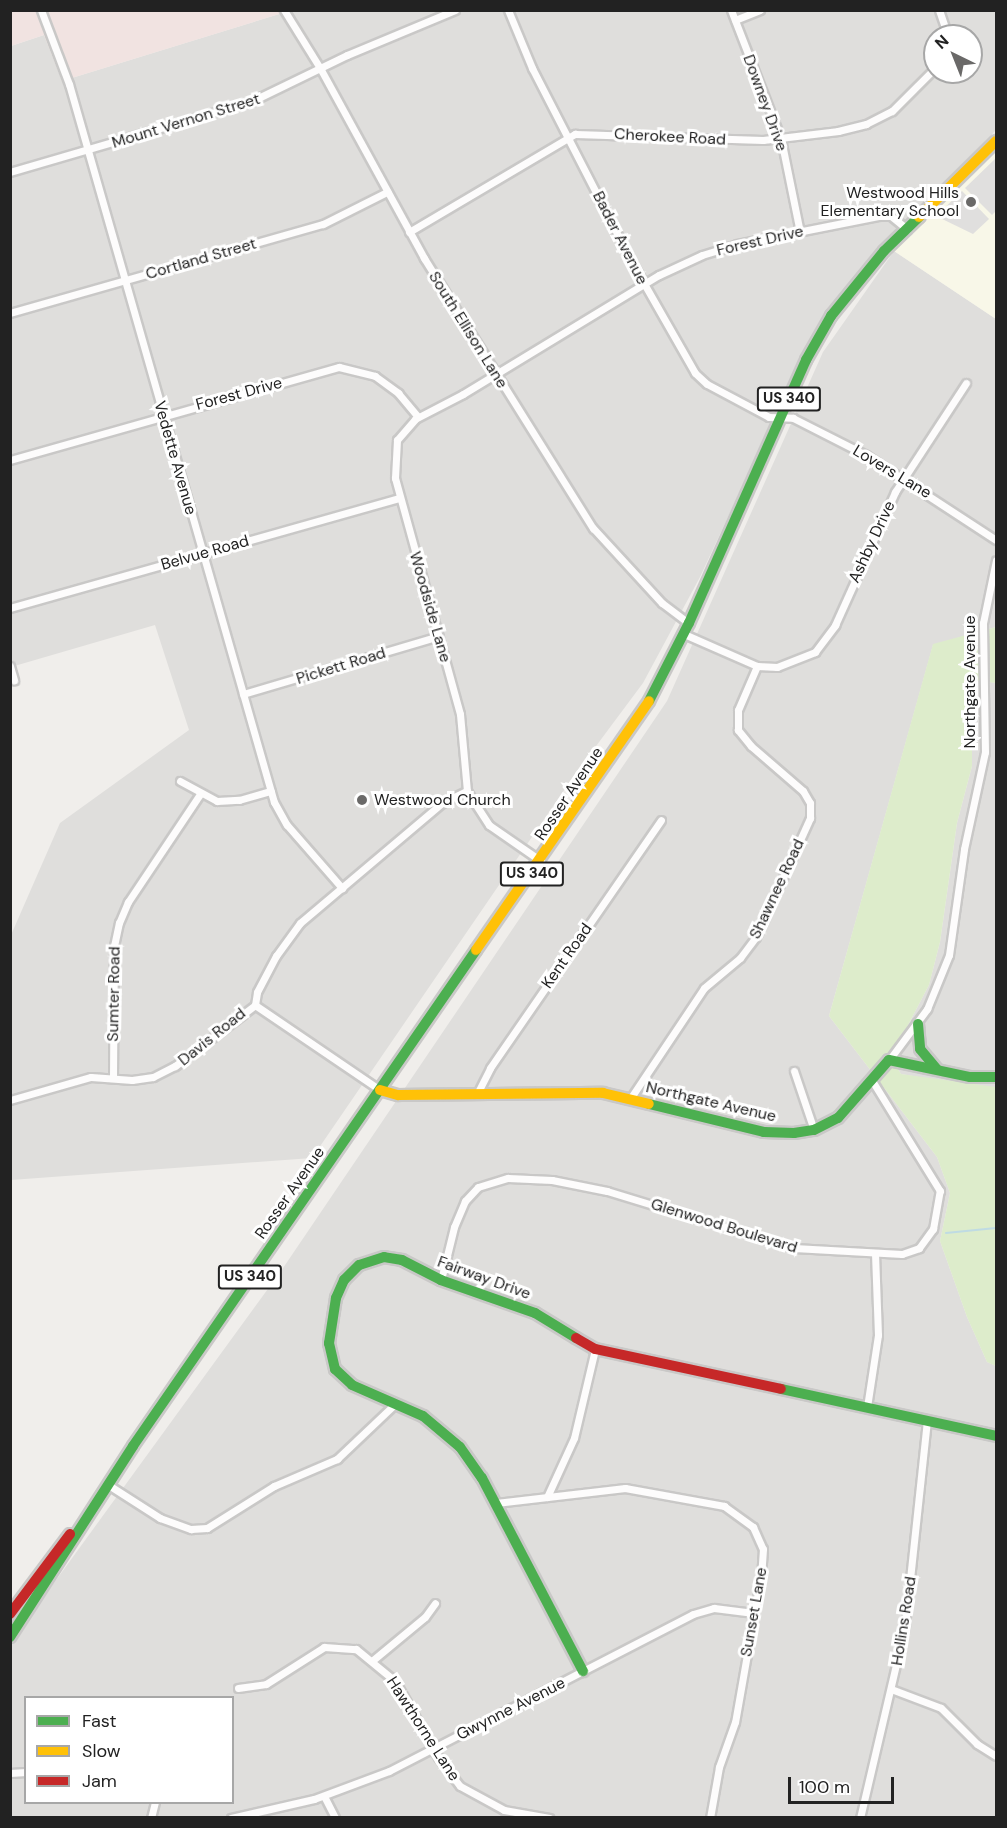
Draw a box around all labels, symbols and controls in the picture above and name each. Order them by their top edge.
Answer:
north arrow [923,24,983,84]
text: N [930,30,953,54]
street label: Downey Drive [739,52,791,154]
street label: Mount Vernon Street [110,89,262,153]
street label: Cherokee Road [614,124,726,150]
place label: Westwood Hills Elementary School [821,183,959,221]
street label: Bader Avenue [588,188,652,288]
marker: Westwood Hills Elementary School [964,195,978,209]
street label: Forest Drive [715,222,805,260]
street label: Cortland Street [143,234,259,284]
street label: South Ellison Lane [424,268,512,392]
street label: Forest Drive [194,373,284,415]
road number: US 340 [756,387,822,411]
street label: Vedette Avenue [150,399,200,517]
street label: Lovers Lane [849,441,935,503]
street label: Ashby Drive [845,498,899,586]
street label: Belvue Road [159,531,251,575]
street label: Woodside Lane [405,549,455,665]
street label: Northgate Avenue [960,615,980,749]
street label: Pickett Road [294,643,388,689]
street label: Rosser Avenue [531,744,607,844]
place label: Westwood Church [374,790,511,810]
marker: Westwood Church [355,793,369,807]
street label: Shawnee Road [745,836,809,942]
road number: US 340 [499,862,565,886]
street label: Kent Road [538,920,596,992]
street label: Sumter Road [104,946,124,1042]
street label: Davis Road [174,1004,250,1070]
street label: Northgate Avenue [644,1078,778,1126]
street label: Rosser Avenue [251,1143,329,1243]
street label: Glenwood Boulevard [648,1195,800,1257]
street label: Fairway Drive [435,1252,533,1304]
road number: US 340 [217,1265,283,1289]
street label: Sunset Lane [737,1566,771,1658]
street label: Hollins Road [887,1575,921,1667]
street label: Hawthorne Lane [382,1673,464,1785]
street label: Gwynne Avenue [453,1673,569,1745]
legend [24,1696,234,1804]
text: Fast [82,1709,117,1733]
text: Slow [82,1739,121,1763]
scale bar [791,1765,898,1803]
text: Jam [82,1769,117,1793]
text: 100 m [799,1775,850,1799]

